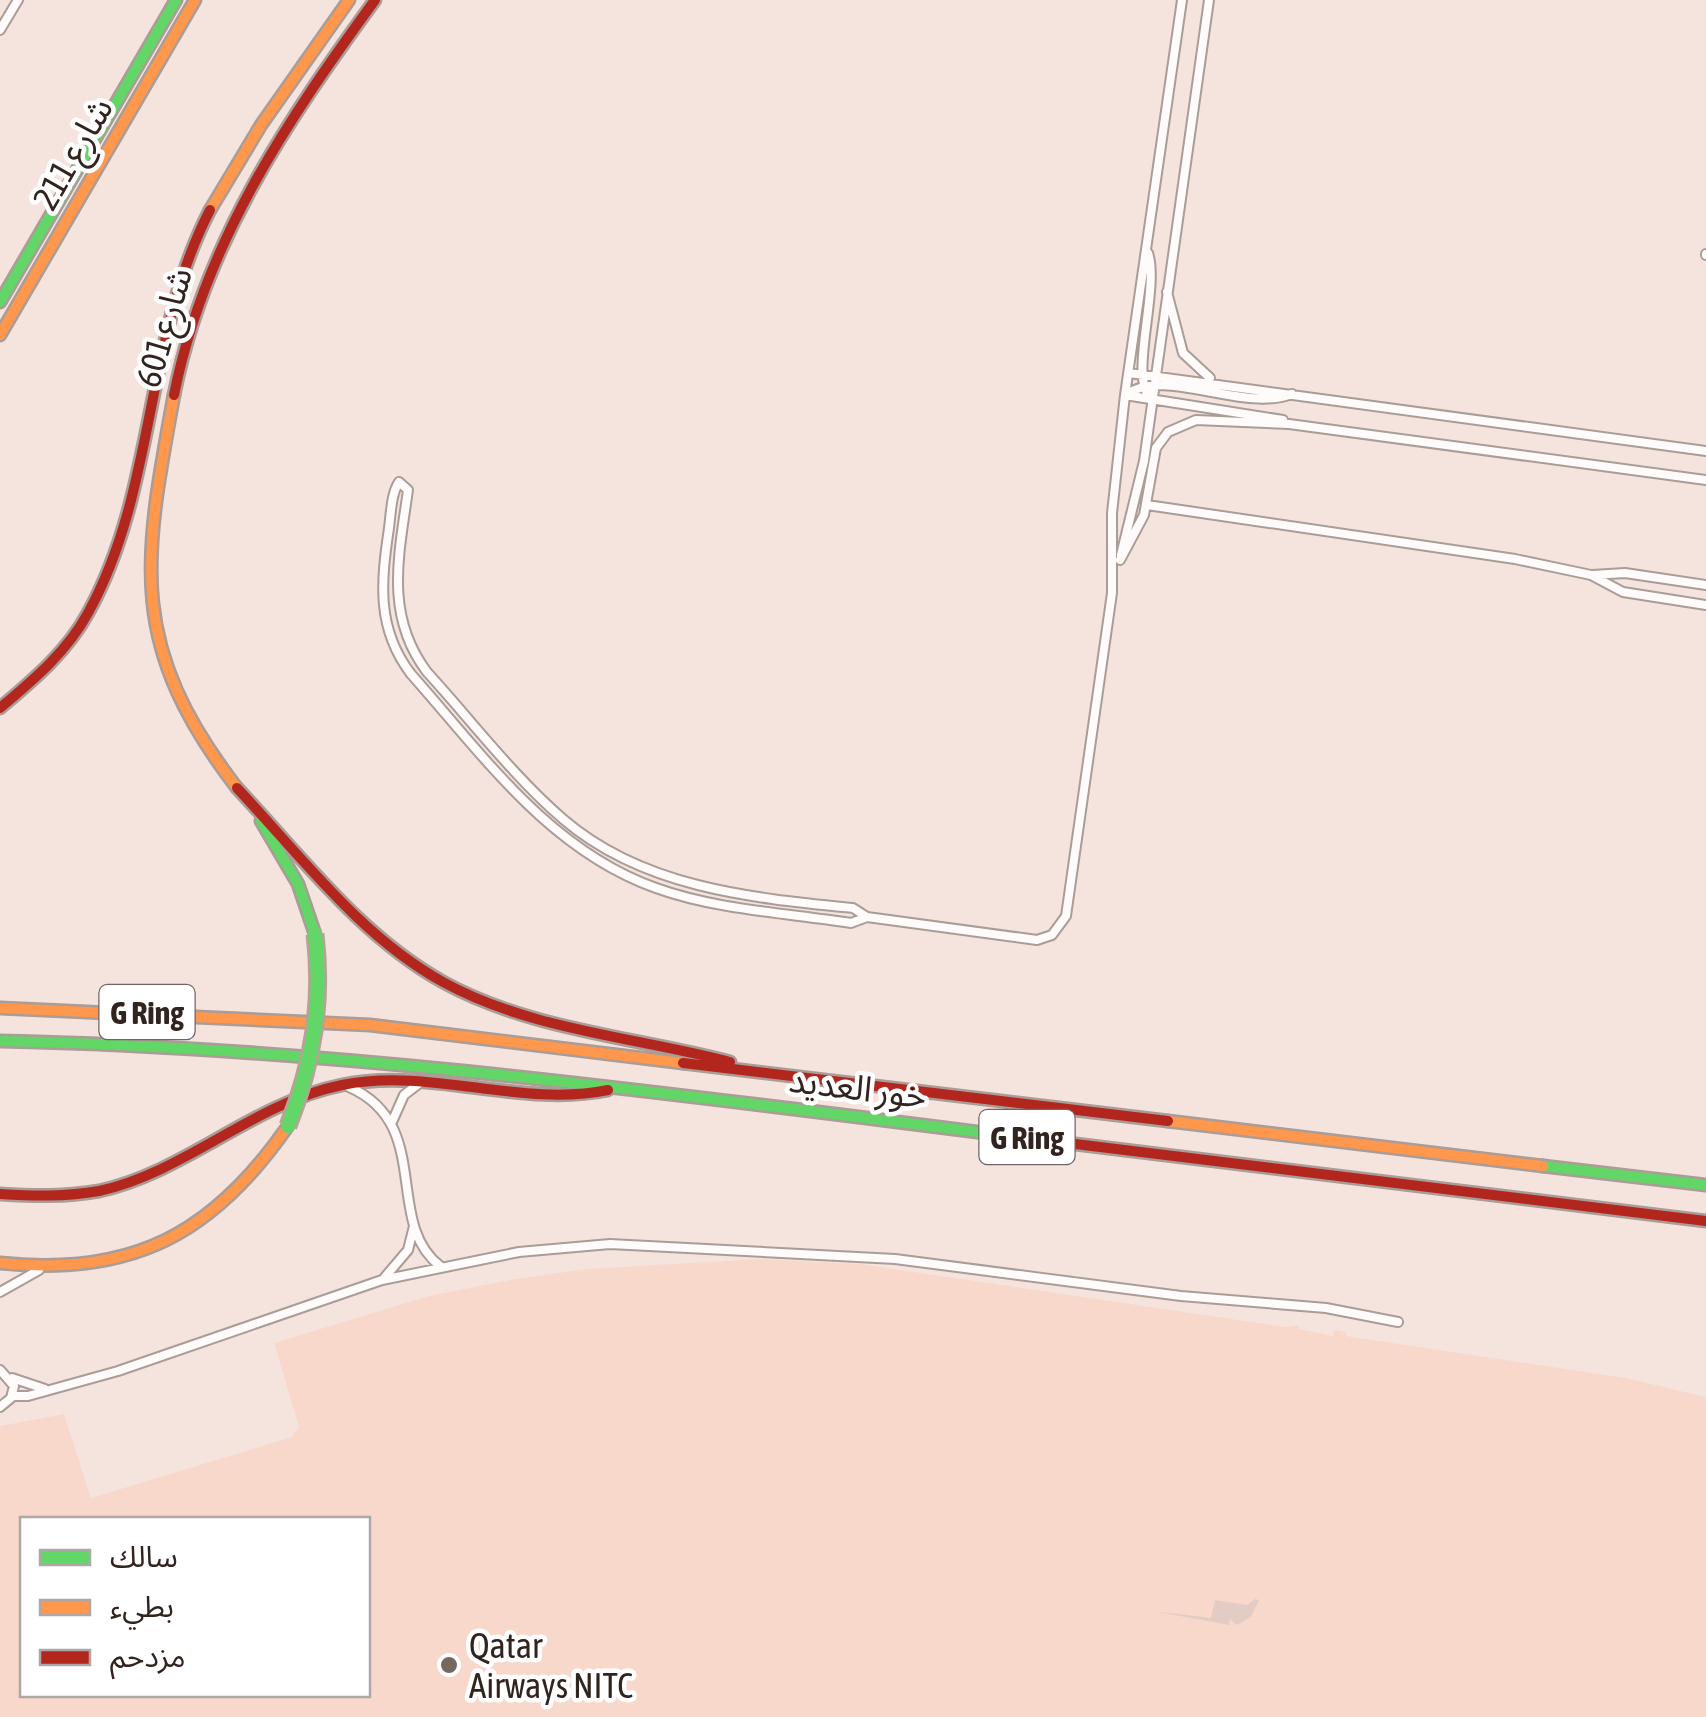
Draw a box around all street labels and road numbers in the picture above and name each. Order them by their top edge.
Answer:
street label: شارع 211 [24,90,126,219]
street label: شارع 601 [127,263,206,393]
road number: G Ring [100,985,194,1039]
street label: خور العديد [787,1059,929,1117]
road number: G Ring [980,1110,1074,1164]

